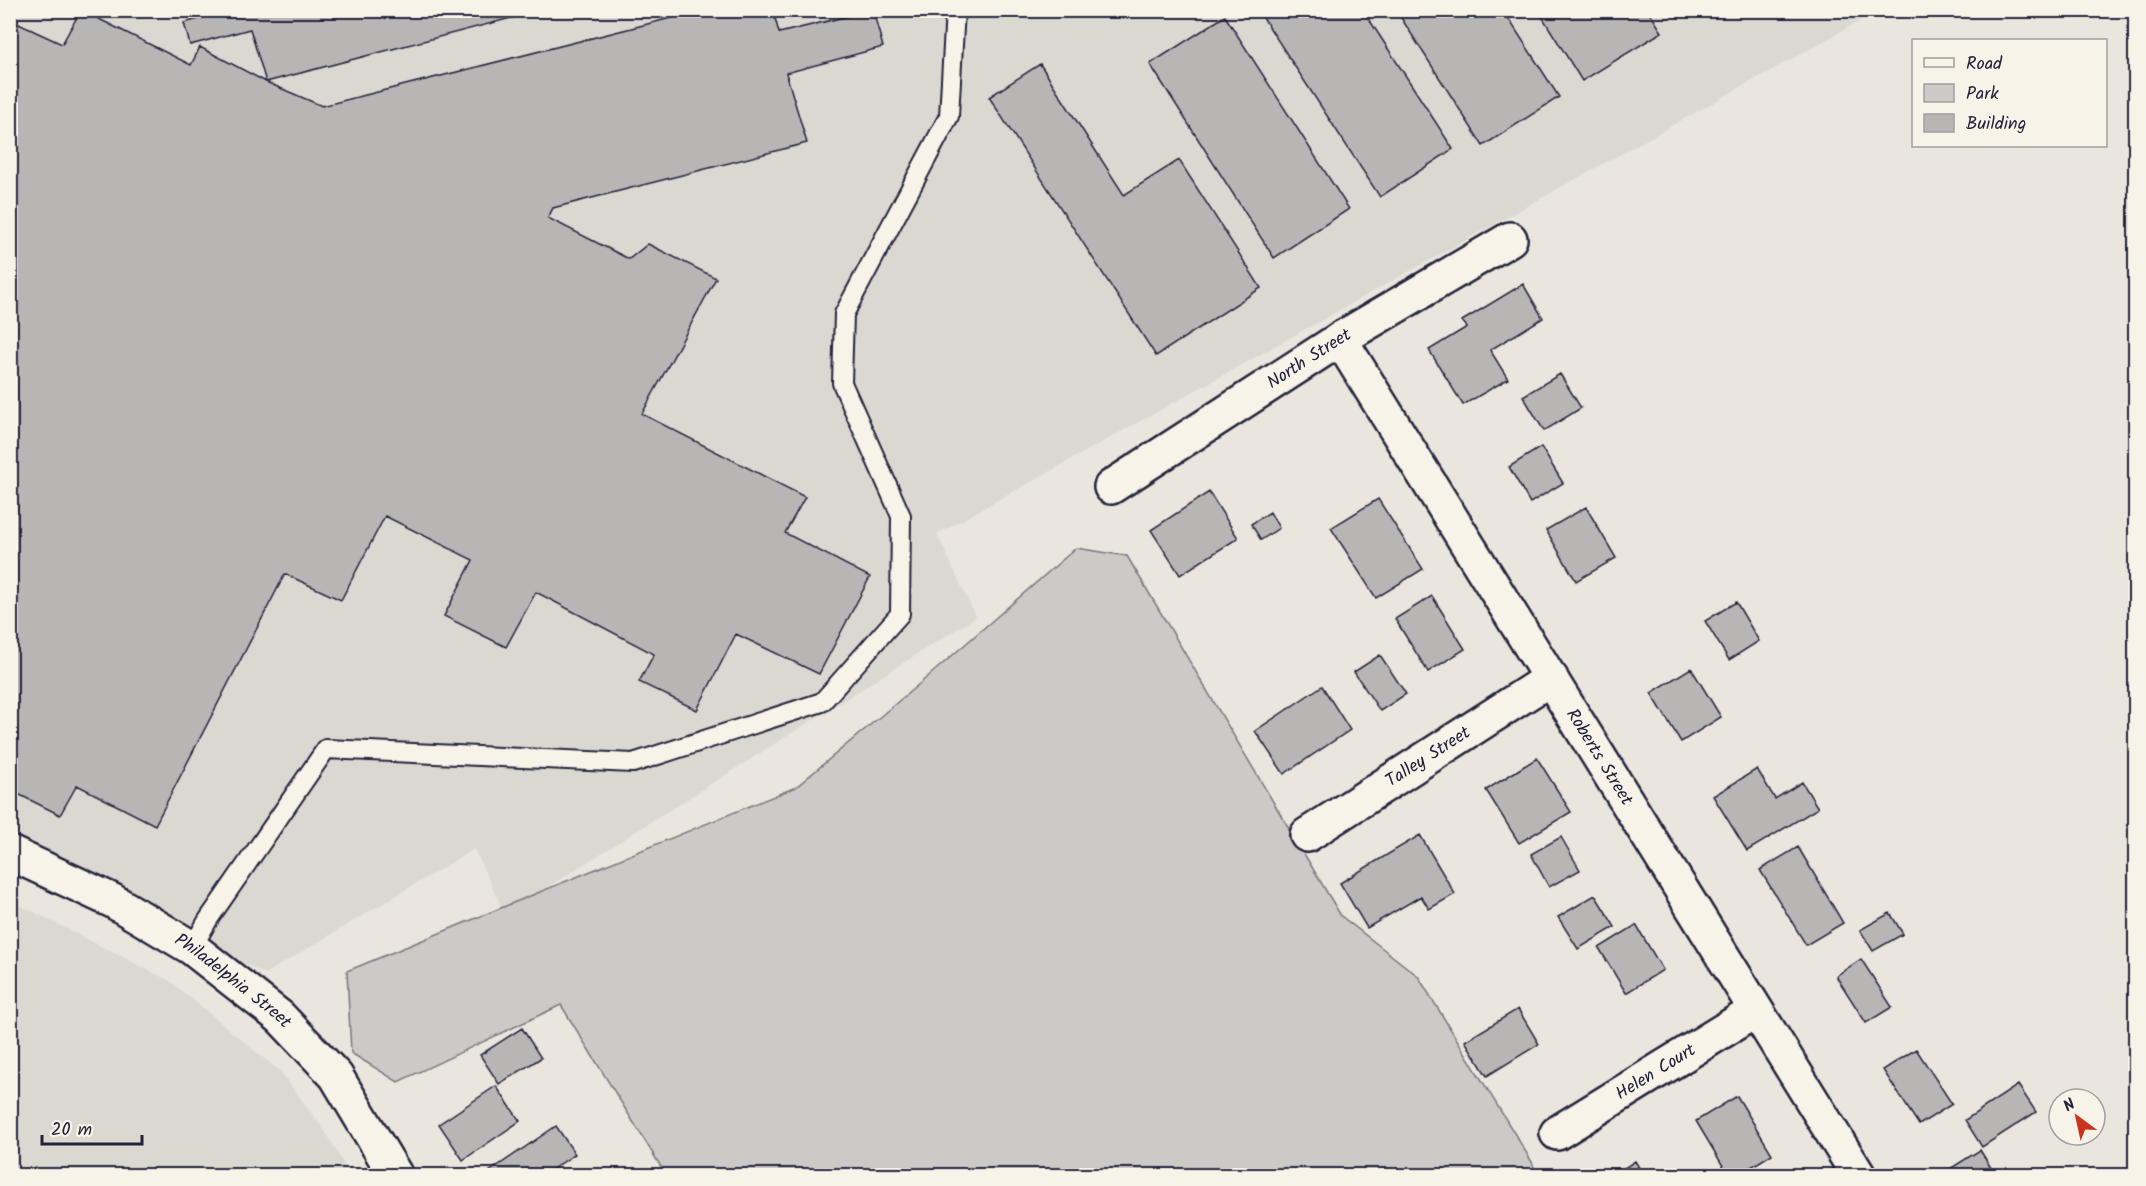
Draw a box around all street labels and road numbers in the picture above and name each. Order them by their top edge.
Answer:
street label: North Street [1261,320,1358,397]
street label: Roberts Street [1558,703,1641,812]
street label: Talley Street [1380,718,1477,795]
street label: Philadelphia Street [169,926,299,1036]
street label: Helen Court [1610,1036,1703,1108]

